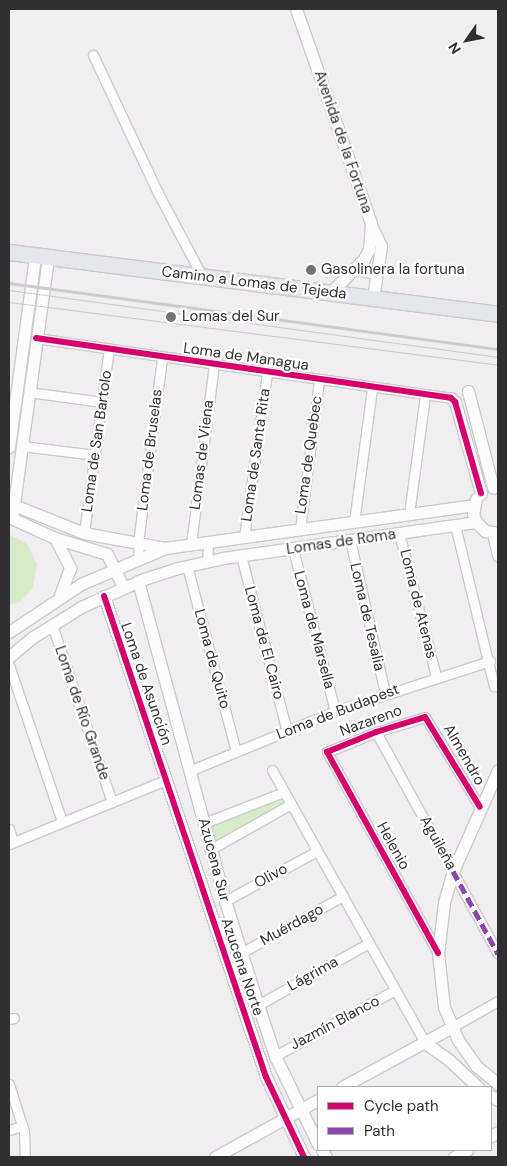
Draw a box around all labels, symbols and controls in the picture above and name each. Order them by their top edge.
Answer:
north arrow [442,15,492,65]
text: N [444,39,465,57]
street label: Avenida de la Fortuna [310,68,376,216]
place label: Gasolinera la fortuna [321,261,465,279]
street label: Camino a Lomas de Tejeda [160,263,348,303]
marker: Gasolinera la fortuna [305,264,317,276]
place label: Lomas del Sur [182,308,280,326]
marker: Lomas del Sur [164,310,178,324]
street label: Loma de Managua [182,339,310,375]
street label: Loma de San Bartolo [78,369,116,513]
street label: Loma de Santa Rita [238,387,274,523]
street label: Loma de Bruselas [134,388,166,512]
street label: Loma de Quebec [292,395,326,515]
street label: Lomas de Viena [186,399,218,511]
street label: Lomas de Roma [285,525,397,559]
street label: Loma de Atenas [396,548,440,660]
street label: Loma de Tesalia [346,561,388,673]
street label: Loma de Marsella [290,569,338,691]
street label: Loma de El Cairo [240,584,288,702]
street label: Loma de Quito [190,607,234,711]
street label: Loma de Asunción [117,620,175,748]
street label: Loma de Río Grande [51,644,113,782]
street label: Loma de Budapest [274,680,402,744]
street label: Nazareno [337,701,405,741]
street label: Almendro [439,721,489,789]
street label: Aguileña [416,813,460,873]
street label: Azucena Sur [194,816,234,904]
street label: Helenio [373,819,413,873]
street label: Olivo [251,860,291,892]
street label: Muérdago [257,900,327,950]
street label: Azucena Norte [217,916,267,1018]
street label: Lágrima [285,953,341,995]
street label: Jazmín Blanco [287,992,383,1054]
legend [317,1086,492,1151]
text: Cycle path [364,1096,439,1116]
text: Path [364,1121,395,1141]

